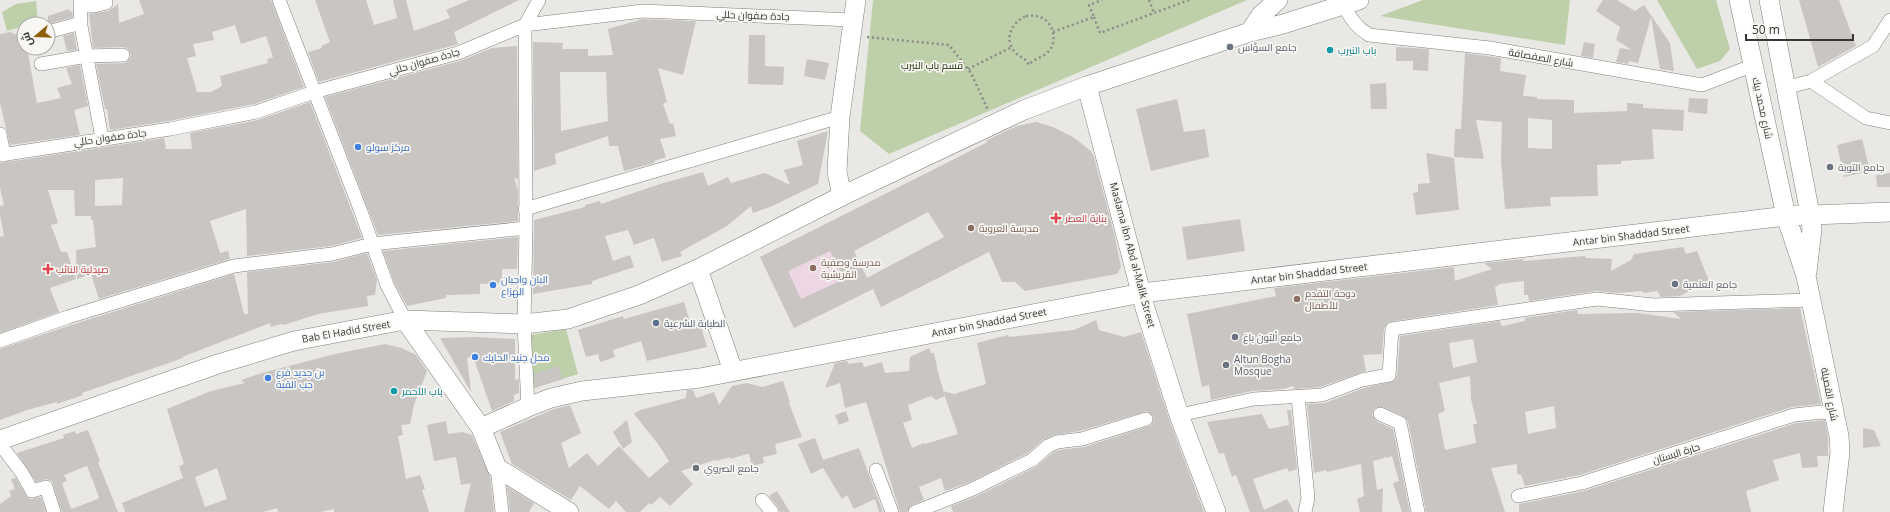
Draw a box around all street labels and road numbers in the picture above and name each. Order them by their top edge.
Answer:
street label: جادة صفوان حللي [716,7,790,24]
street label: جادة صفوان حللي [387,44,461,79]
street label: شارع الصفصافة [1507,44,1575,70]
street label: شارع محمد بيك [1750,76,1776,140]
street label: جادة صفوان حللي [73,125,147,150]
street label: Maslama ibn Abd al-Malik Street [1107,181,1159,330]
street label: Antar bin Shaddad Street [1572,221,1690,249]
street label: Antar bin Shaddad Street [1250,259,1368,287]
street label: Antar bin Shaddad Street [930,304,1048,340]
street label: Bab El Hadid Street [301,316,392,346]
street label: شارع القصيلة [1818,366,1842,422]
street label: حارة البستان [1650,439,1702,467]

